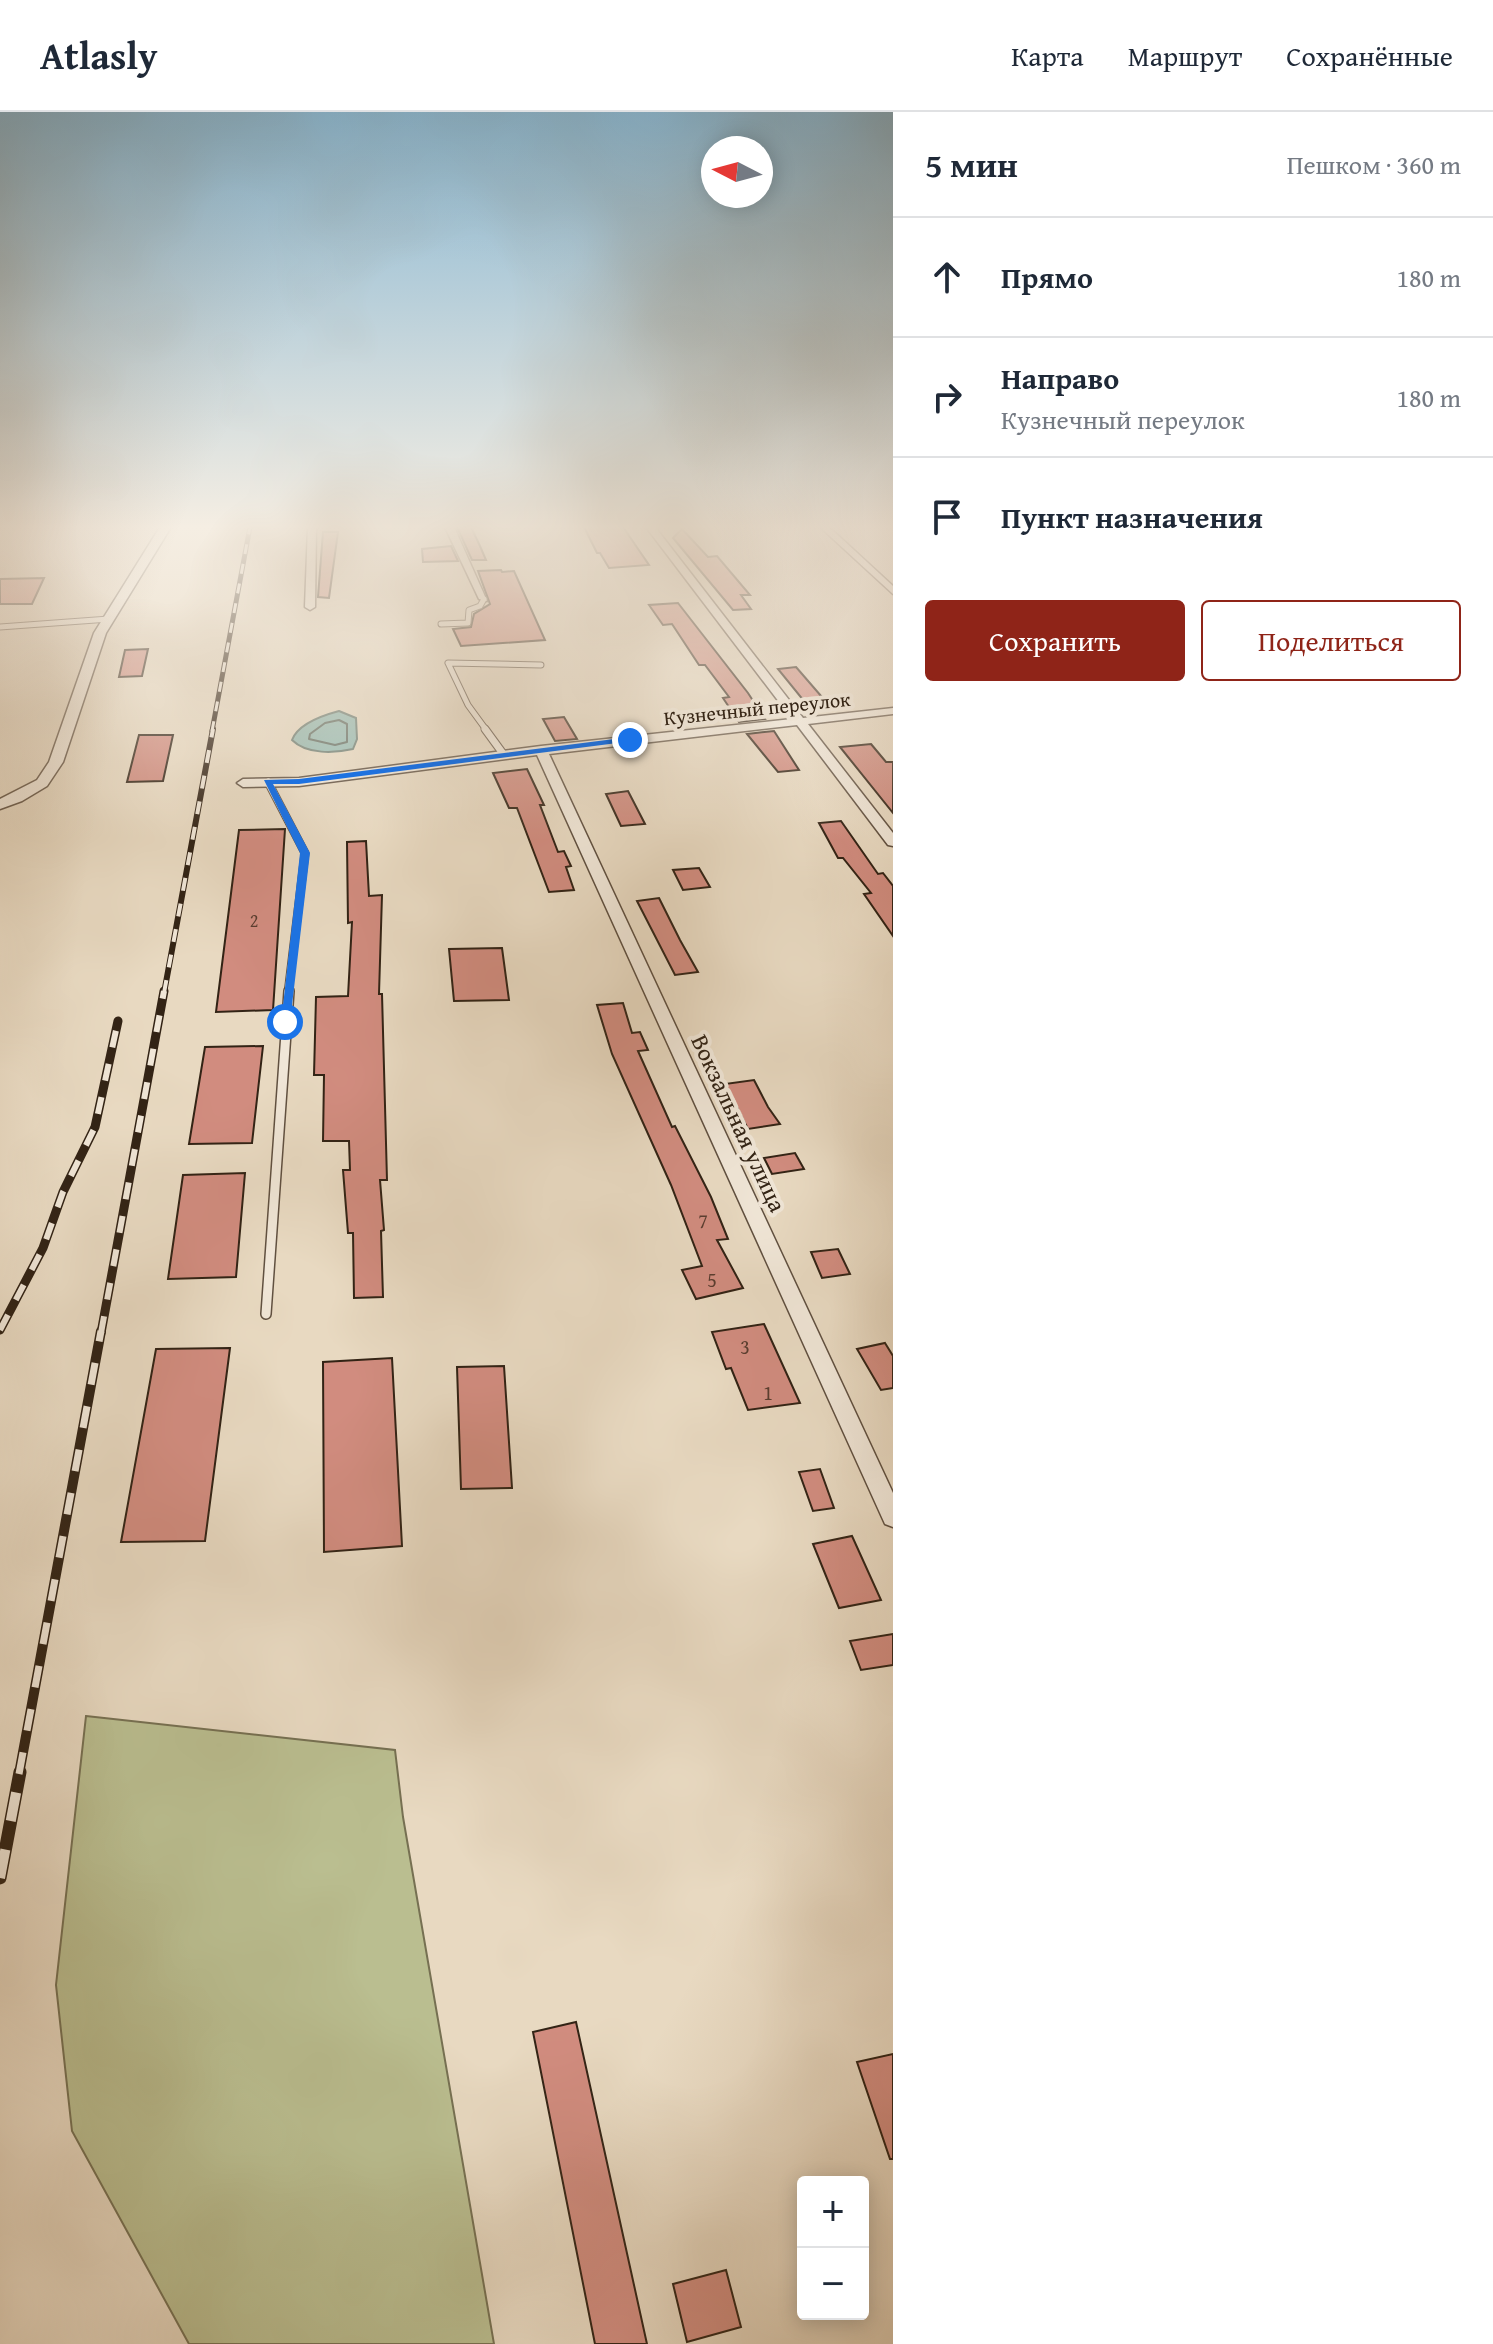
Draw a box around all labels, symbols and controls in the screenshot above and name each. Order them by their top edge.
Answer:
text: Atlasly [40,27,158,83]
text: Карта [1011,35,1084,76]
text: Маршрут [1128,35,1242,76]
text: Сохранённые [1286,35,1453,76]
north arrow [701,136,773,208]
text: 5 мин [925,140,1018,189]
text: Пешком · 360 m [1287,145,1461,184]
icon: ahead [925,255,969,299]
text: Прямо [1001,255,1093,299]
text: 180 m [1396,258,1461,297]
text: Направо [1001,356,1119,400]
icon: right [925,375,969,419]
text: 180 m [1396,378,1461,417]
text: Кузнечный переулок [1001,400,1245,439]
icon: arrive [925,495,969,539]
text: Пункт назначения [1001,495,1263,539]
button: Сохранить [925,600,1185,681]
button: Поделиться [1201,600,1461,681]
street label: Кузнечный переулок [662,684,852,732]
route end [612,722,648,758]
house number: 2 [250,907,258,934]
route start [267,1004,303,1040]
street label: Вокзальная улица [682,1028,796,1218]
house number: 7 [698,1206,708,1235]
house number: 5 [707,1265,717,1294]
house number: 3 [740,1332,750,1361]
house number: 1 [763,1378,773,1407]
map controls [797,2176,869,2320]
button: + [797,2176,869,2248]
button: − [797,2248,869,2320]

